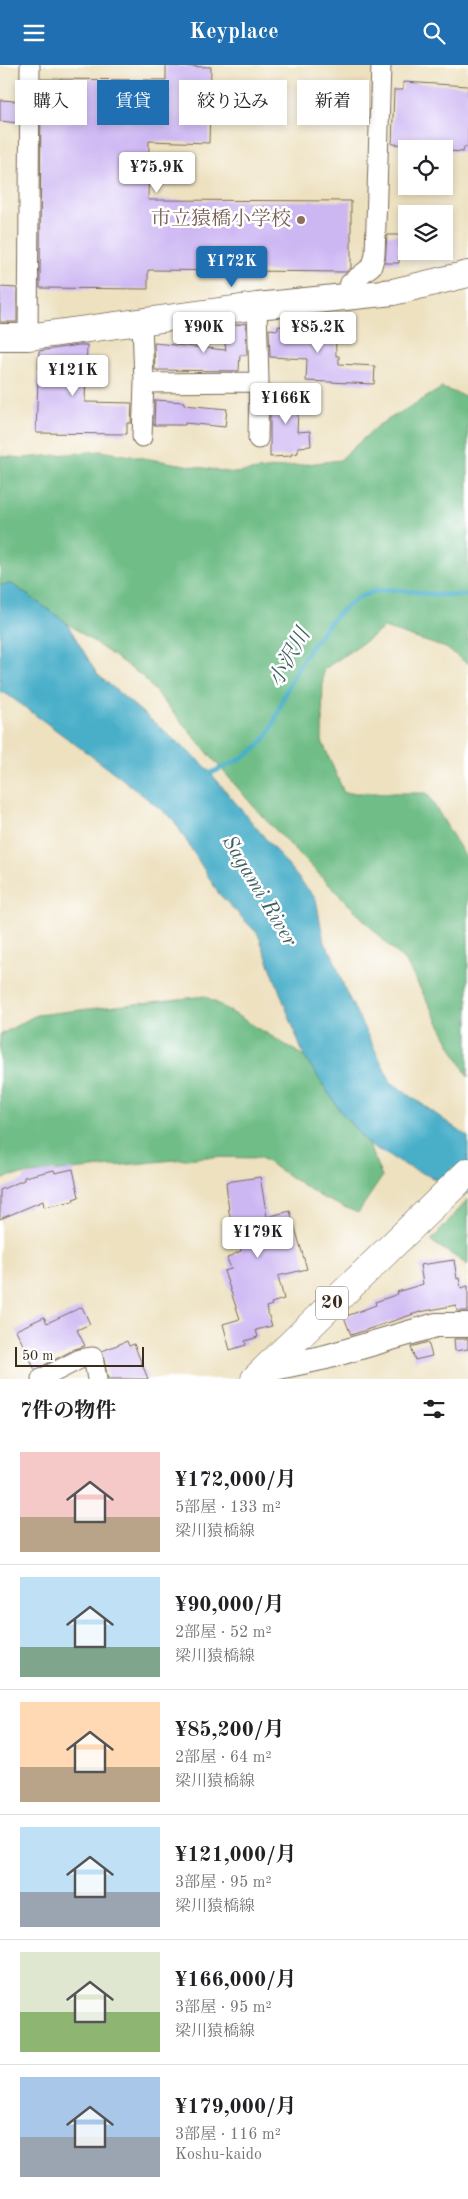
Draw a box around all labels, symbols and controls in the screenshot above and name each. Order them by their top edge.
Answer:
icon: menu [20,19,48,47]
icon: search [420,19,448,47]
text: Keyplace [189,21,279,43]
chip: 購入 [15,80,87,125]
chip: 賃貸 [97,80,169,125]
chip: 絞り込み [179,80,287,125]
chip: 新着 [297,80,369,125]
map controls [398,140,453,260]
button: locate [398,140,453,195]
pin: ¥75.9K [116,151,198,194]
text: ¥75.9K [130,160,184,176]
button: layers [398,205,453,260]
place label: 市立猿橋小学校 [151,208,291,230]
marker: 市立猿橋小学校 [295,214,307,226]
pin: ¥172K [197,245,267,288]
text: ¥172K [207,254,257,270]
pin: ¥90K [174,311,234,354]
pin: ¥85.2K [277,311,359,354]
text: ¥90K [184,320,224,336]
text: ¥85.2K [291,320,345,336]
pin: ¥121K [38,355,108,397]
text: ¥121K [48,363,98,379]
pin: ¥166K [251,383,321,425]
text: ¥166K [261,391,311,407]
water label: 小沢川 [264,623,315,691]
water label: Sagami River [218,832,301,951]
pin: ¥179K [223,1217,293,1259]
text: ¥179K [233,1225,283,1241]
road number: 20 [316,1287,348,1319]
scale bar [15,1344,144,1367]
text: 50 m [22,1349,53,1363]
icon: filters [420,1395,448,1423]
text: 7件の物件 [20,1401,116,1422]
text: ¥172,000/月 [175,1470,297,1491]
icon: home [60,1472,120,1532]
text: 5部屋 · 133 m² [175,1500,281,1516]
text: 梁川猿橋線 [175,1524,255,1540]
text: ¥90,000/月 [175,1595,284,1616]
icon: home [60,1597,120,1657]
text: 2部屋 · 52 m² [175,1625,272,1641]
text: 梁川猿橋線 [175,1649,255,1665]
text: ¥85,200/月 [175,1720,284,1741]
icon: home [60,1722,120,1782]
text: 2部屋 · 64 m² [175,1750,272,1766]
text: 梁川猿橋線 [175,1774,255,1790]
text: ¥121,000/月 [175,1845,297,1866]
icon: home [60,1847,120,1907]
text: 3部屋 · 95 m² [175,1875,272,1891]
text: 梁川猿橋線 [175,1899,255,1915]
text: ¥166,000/月 [175,1970,297,1991]
icon: home [60,1972,120,2032]
text: 3部屋 · 95 m² [175,2000,272,2016]
text: 梁川猿橋線 [175,2024,255,2040]
icon: home [60,2097,120,2157]
text: ¥179,000/月 [175,2097,297,2118]
text: 3部屋 · 116 m² [175,2127,281,2143]
text: Koshu-kaido [175,2147,262,2163]

